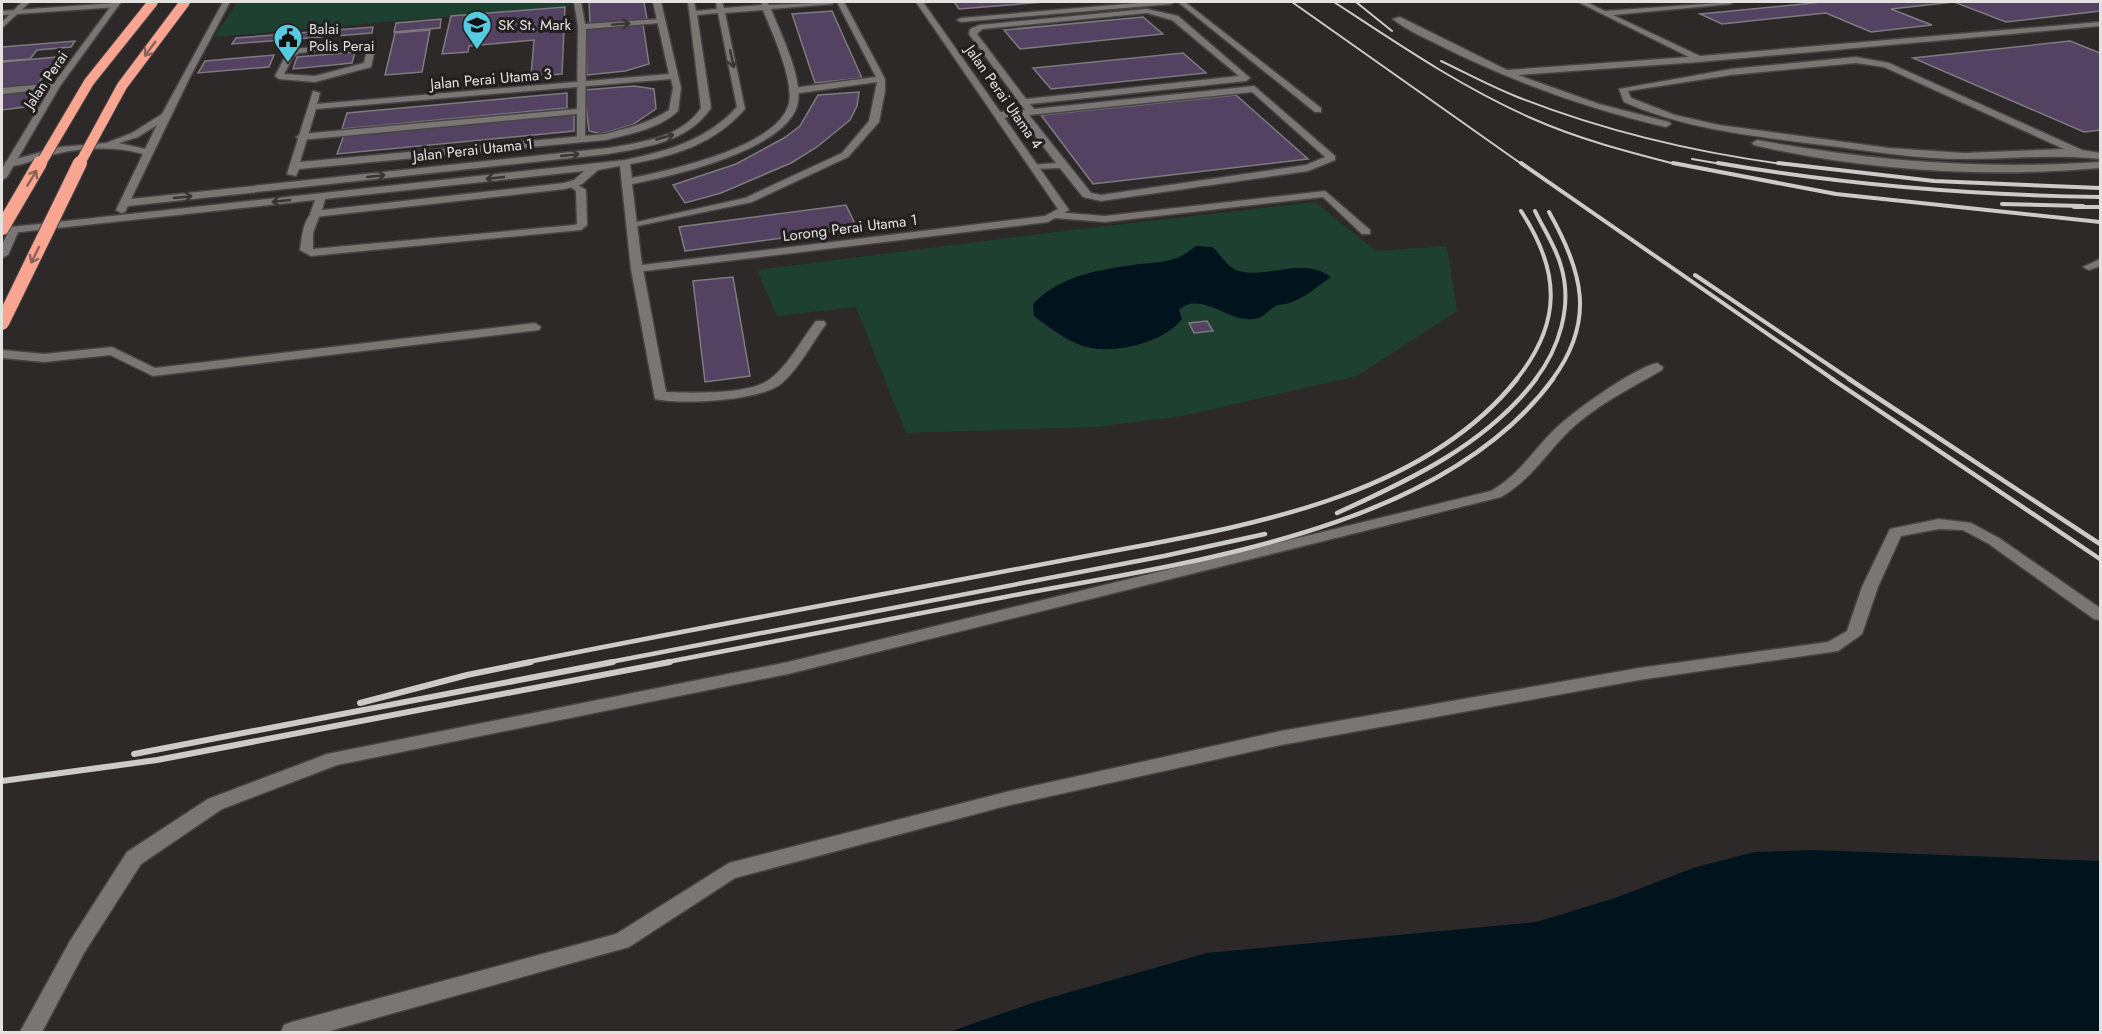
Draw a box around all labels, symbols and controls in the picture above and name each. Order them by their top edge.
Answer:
school or university icon: SK St. Mark [461,9,493,51]
place label: SK St. Mark [498,14,572,36]
place label: Balai Polis Perai [309,18,375,57]
one-way arrow [610,19,630,30]
public building icon: Balai Polis Perai [272,22,304,64]
street label: Jalan Perai Utama 4 [959,39,1048,154]
one-way arrow [144,40,156,56]
street label: Jalan Perai [17,47,73,115]
one-way arrow [727,48,738,68]
street label: Jalan Perai Utama 3 [427,63,553,95]
one-way arrow [655,131,674,142]
street label: Jalan Perai Utama 1 [410,133,534,167]
one-way arrow [560,149,580,160]
one-way arrow [26,170,38,187]
one-way arrow [366,170,386,181]
one-way arrow [486,173,506,184]
one-way arrow [172,191,192,202]
one-way arrow [271,196,291,207]
street label: Lorong Perai Utama 1 [781,209,919,247]
one-way arrow [28,245,40,263]

